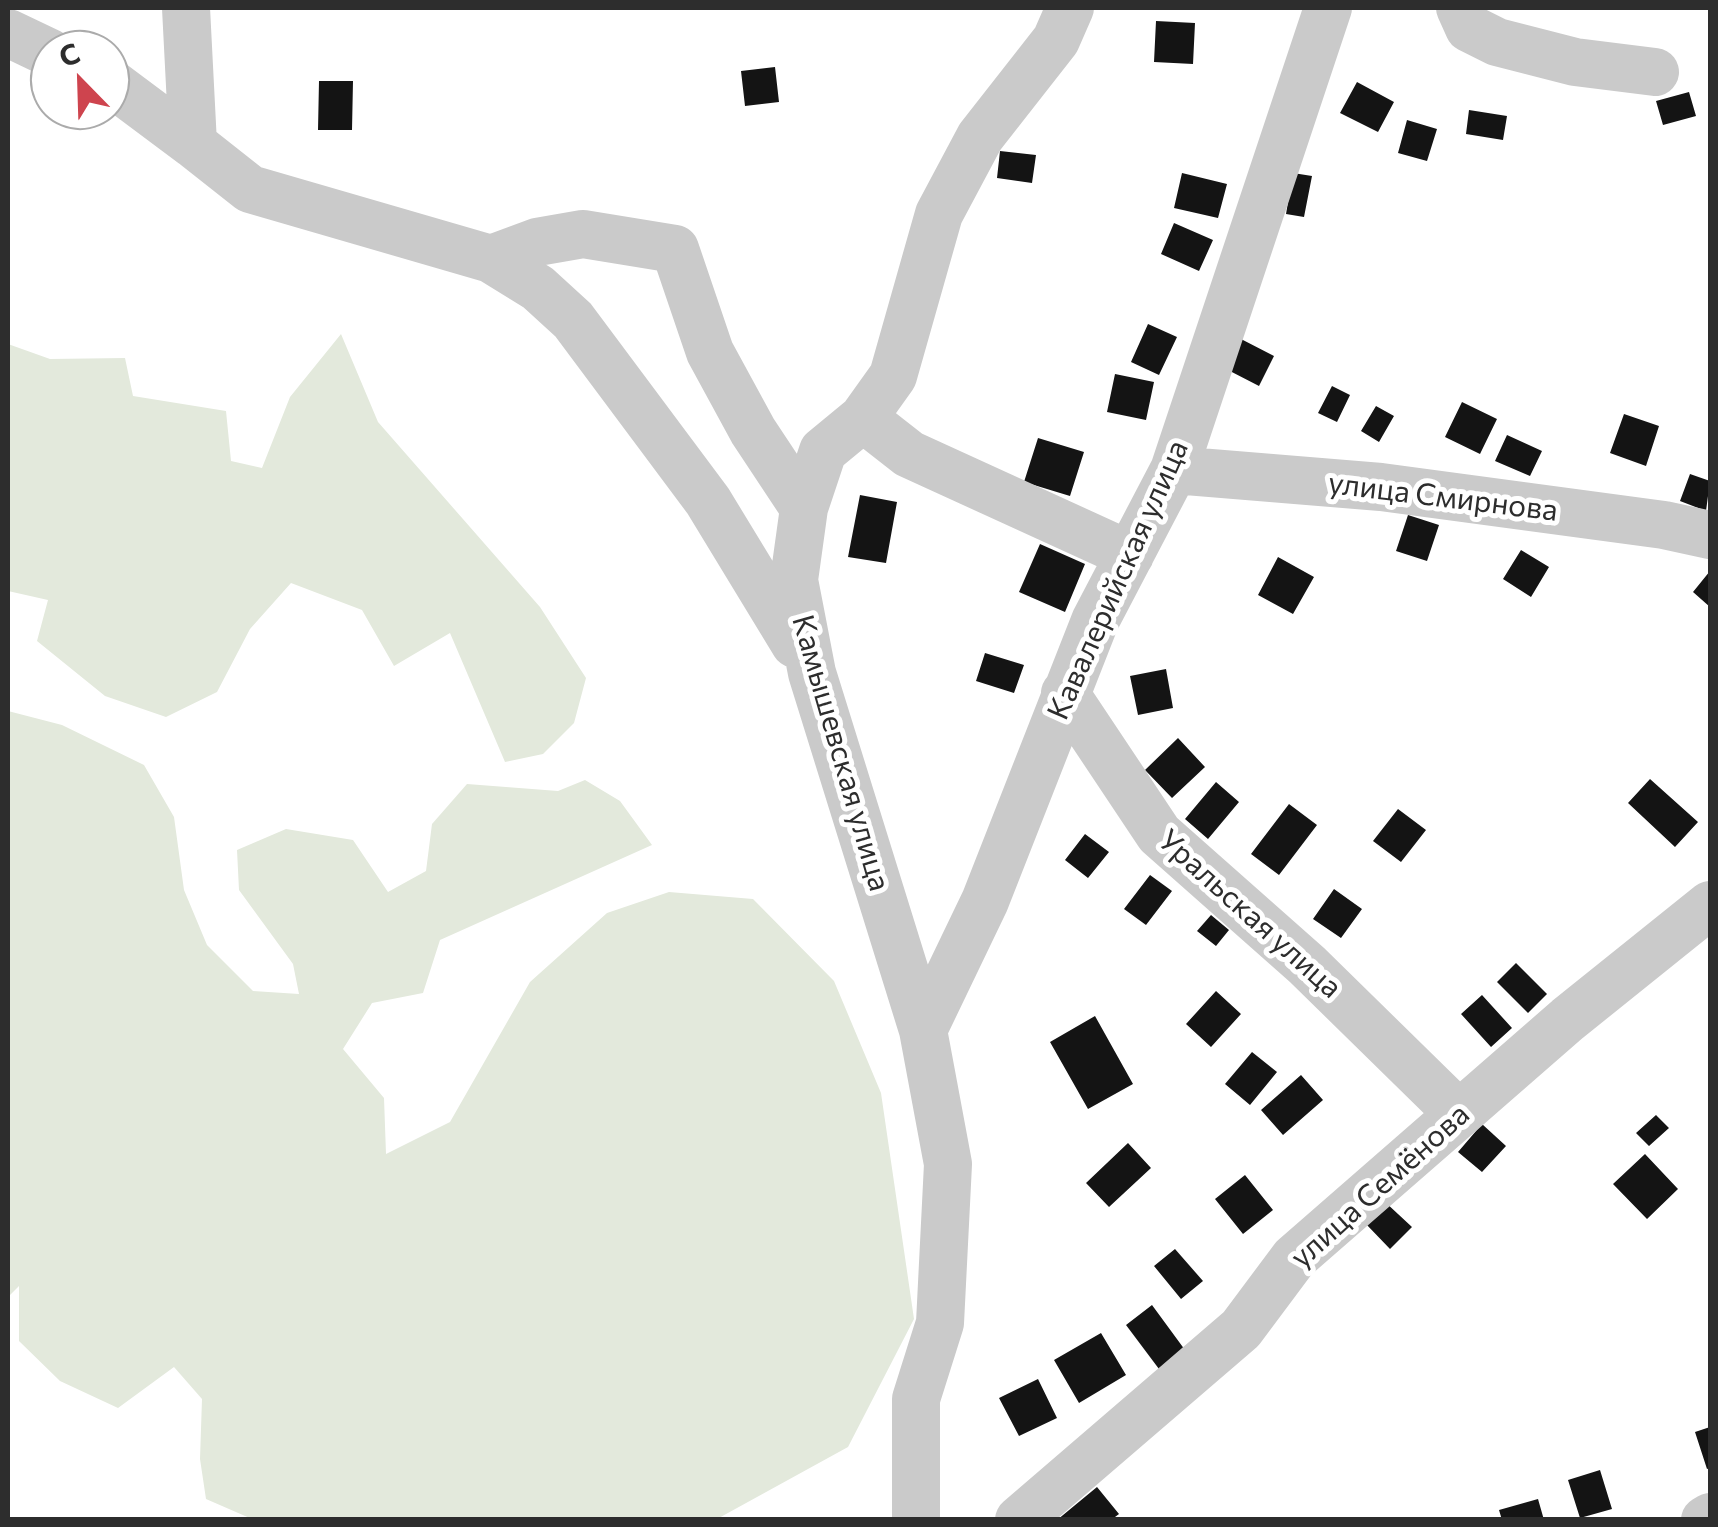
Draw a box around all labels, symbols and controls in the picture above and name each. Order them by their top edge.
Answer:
north arrow [30,30,130,130]
text: С [54,35,85,74]
street label: Кавалерийская улица [1040,435,1196,725]
street label: улица Смирнова [1326,465,1560,529]
street label: Камышевская улица [784,611,898,895]
street label: Уральская улица [1151,822,1349,1006]
street label: улица Семёнова [1283,1096,1477,1276]

